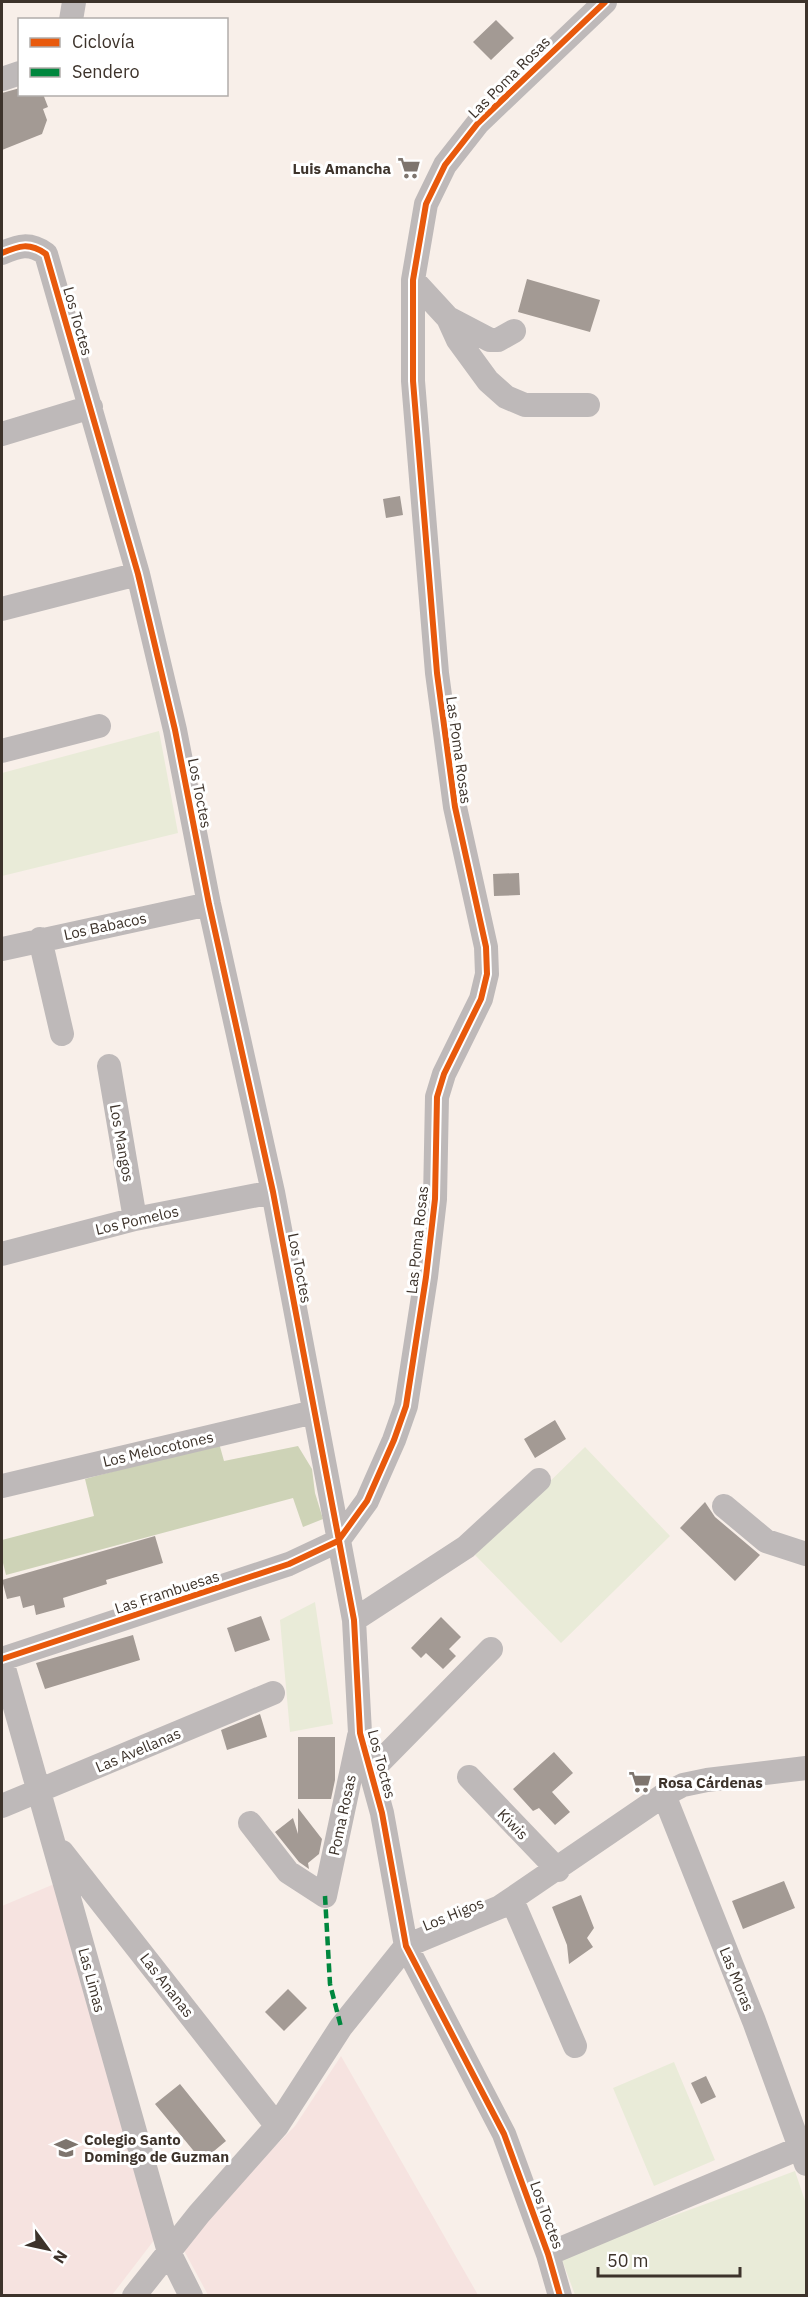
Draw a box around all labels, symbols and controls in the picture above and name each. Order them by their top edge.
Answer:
legend [18,18,228,96]
text: Ciclovía [72,30,135,53]
street label: Las Poma Rosas [464,32,554,122]
text: Sendero [72,60,139,83]
supermarket icon: Luis Amancha [396,155,422,181]
place label: Luis Amancha [292,159,391,178]
street label: Los Toctes [59,284,97,358]
street label: Las Poma Rosas [442,695,476,805]
street label: Los Toctes [184,756,216,830]
street label: Los Babacos [62,908,148,944]
street label: Los Mangos [106,1103,138,1183]
street label: Las Poma Rosas [402,1185,432,1295]
street label: Los Pomelos [93,1201,181,1239]
street label: Los Toctes [284,1231,316,1305]
street label: Los Melocotones [101,1427,215,1471]
street label: Las Frambuesas [112,1566,222,1618]
street label: Las Avellanas [92,1723,184,1777]
street label: Los Toctes [364,1727,400,1801]
supermarket icon: Rosa Cárdenas [627,1769,653,1795]
street label: Poma Rosas [324,1773,360,1857]
place label: Rosa Cárdenas [658,1773,763,1792]
street label: Kiwis [494,1805,532,1843]
street label: Los Higos [420,1893,486,1935]
street label: Las Moras [716,1944,758,2014]
street label: Las Limas [74,1946,110,2014]
street label: Las Ananas [136,1949,198,2021]
place label: Colegio Santo Domingo de Guzman [84,2130,229,2166]
school or university icon: Colegio Santo Domingo de Guzman [53,2135,79,2161]
street label: Los Toctes [526,2178,568,2252]
north arrow [18,2219,78,2279]
scale bar [598,2240,740,2278]
text: N [49,2247,72,2267]
text: 50 m [607,2249,649,2272]

